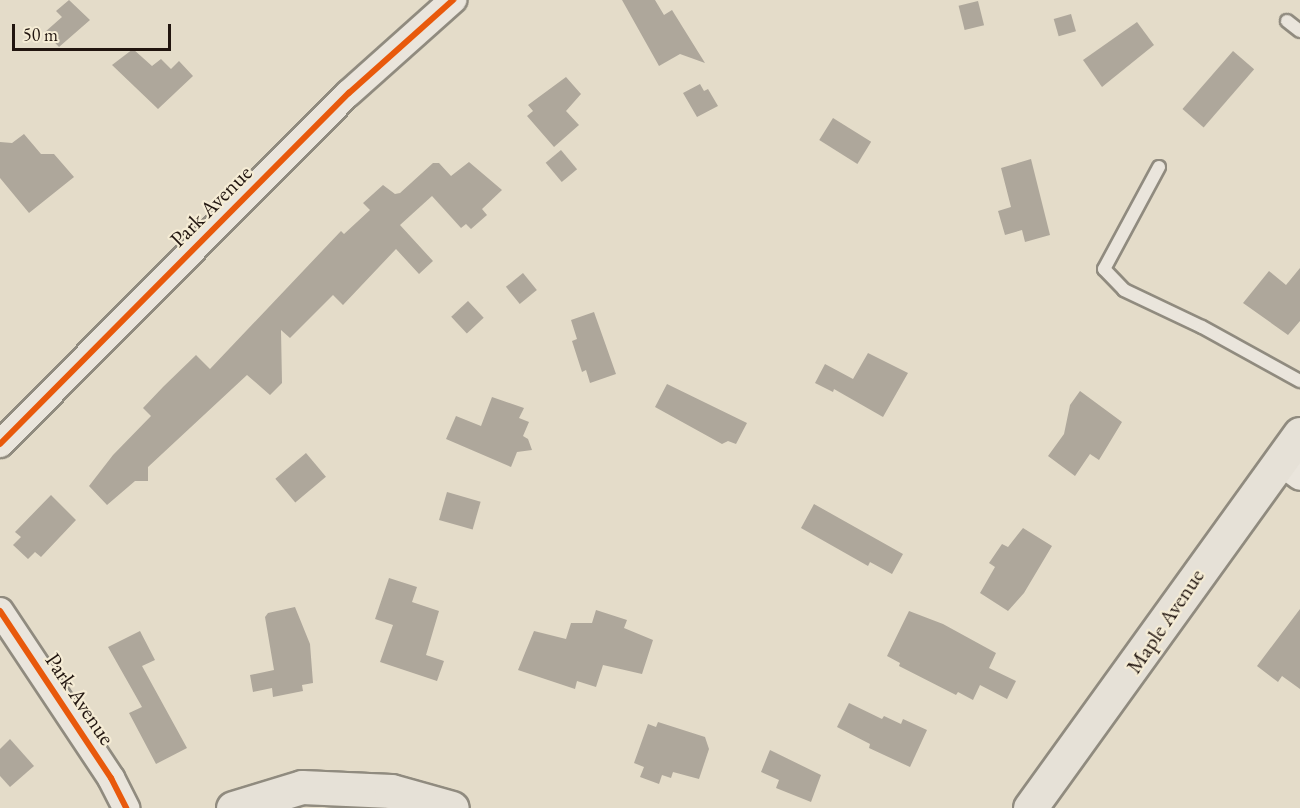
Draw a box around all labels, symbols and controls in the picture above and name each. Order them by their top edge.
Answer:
scale bar [15,12,174,50]
text: 50 m [23,23,58,46]
street label: Park Avenue [165,160,257,252]
street label: Maple Avenue [1120,564,1210,678]
street label: Park Avenue [40,648,120,750]

